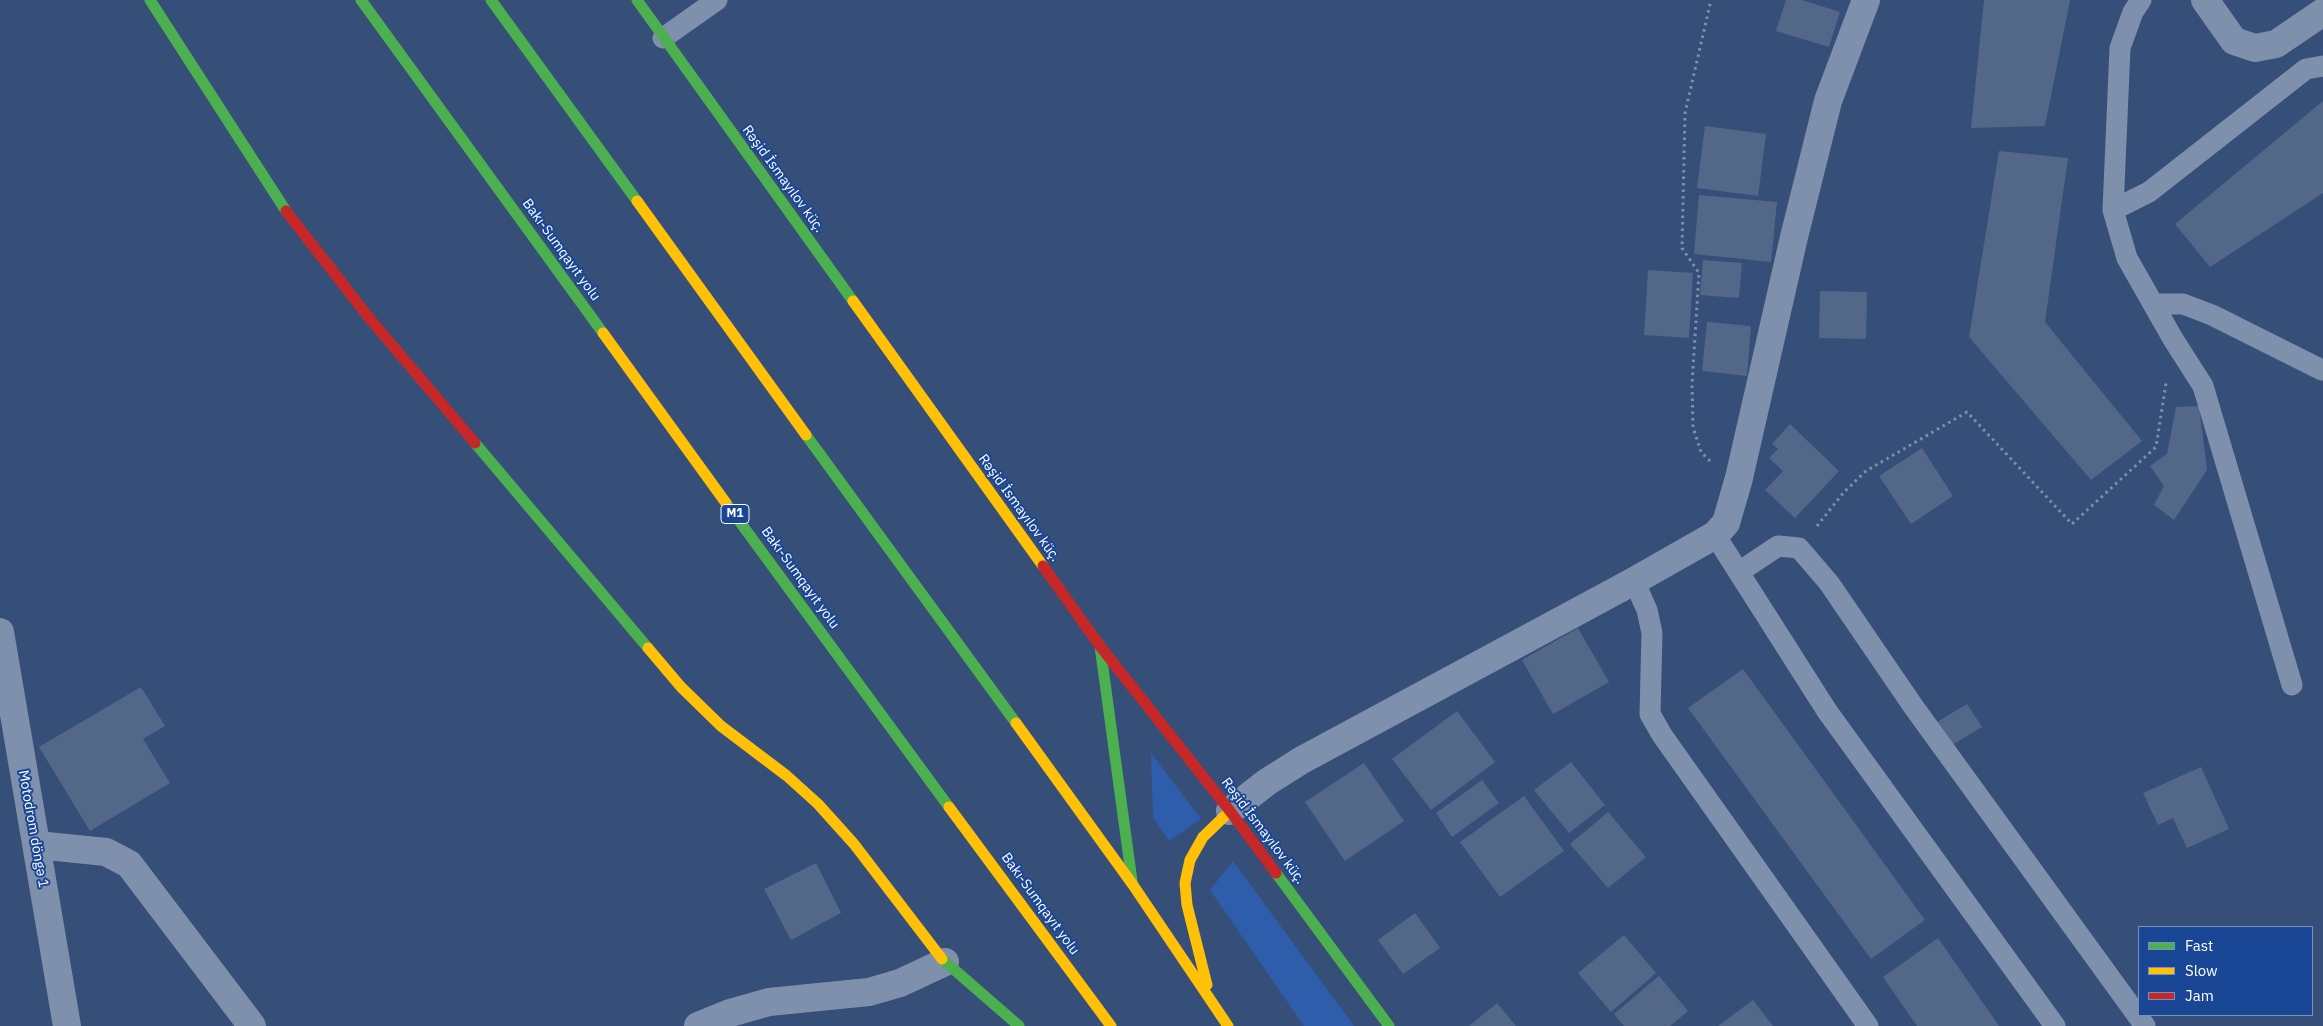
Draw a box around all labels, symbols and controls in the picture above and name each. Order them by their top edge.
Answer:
street label: Rəşid İsmayılov küç. [738,122,828,236]
street label: Bakı-Sumqayıt yolu [518,196,604,304]
street label: Rəşid İsmayılov küç. [974,451,1064,565]
road number: M1 [721,504,749,524]
street label: Bakı-Sumqayıt yolu [757,524,843,632]
street label: Motodrom döngə 1 [14,769,52,889]
street label: Rəşid İsmayılov küç. [1218,775,1308,887]
street label: Bakı-Sumqayıt yolu [997,850,1083,958]
legend [2138,926,2313,1016]
text: Fast [2185,936,2213,955]
text: Slow [2185,961,2218,980]
text: Jam [2185,986,2214,1005]

